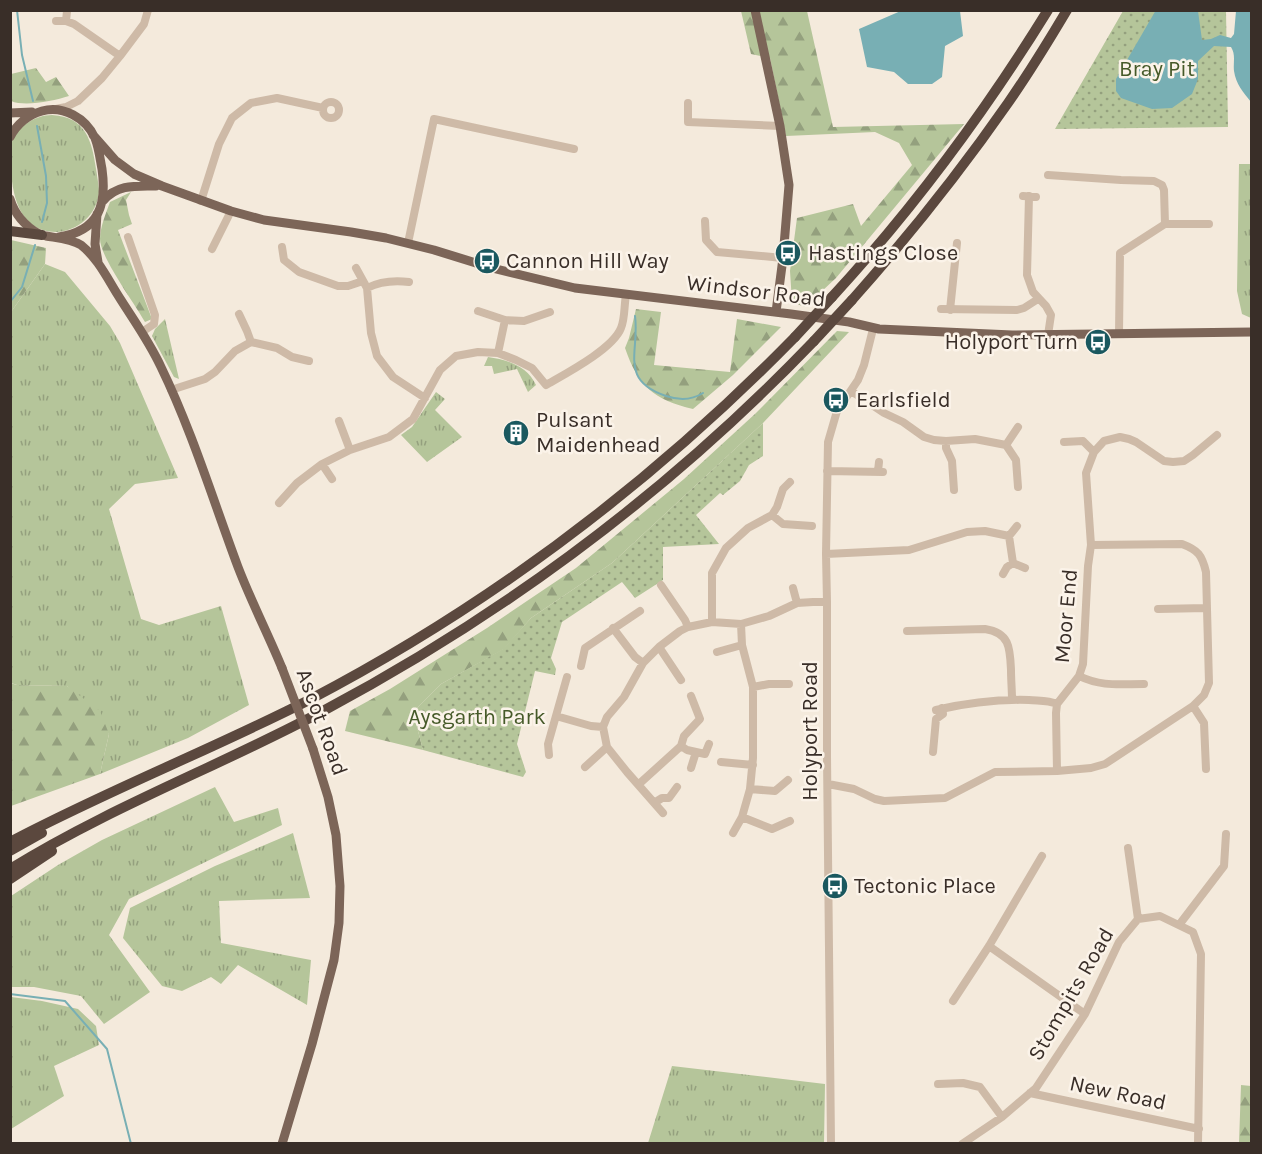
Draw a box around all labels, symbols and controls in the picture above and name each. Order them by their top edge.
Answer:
park label: Bray Pit [1119,56,1195,82]
bus stop icon: Hastings Close [773,238,803,268]
place label: Hastings Close [808,240,958,266]
bus stop icon: Cannon Hill Way [472,246,502,276]
place label: Cannon Hill Way [506,248,669,274]
street label: Windsor Road [685,270,827,312]
bus stop icon: Holyport Turn [1083,327,1113,357]
place label: Holyport Turn [944,329,1078,355]
bus stop icon: Earlsfield [821,385,851,415]
place label: Earlsfield [856,387,951,413]
place label: Pulsant Maidenhead [536,407,661,458]
building icon: Pulsant Maidenhead [501,418,531,448]
street label: Moor End [1049,568,1083,664]
street label: Holyport Road [797,661,823,801]
street label: Ascot Road [291,665,353,779]
park label: Aysgarth Park [408,704,546,730]
bus stop icon: Tectonic Place [820,871,850,901]
place label: Tectonic Place [854,873,996,899]
street label: Stompits Road [1022,923,1120,1065]
street label: New Road [1067,1070,1169,1116]

